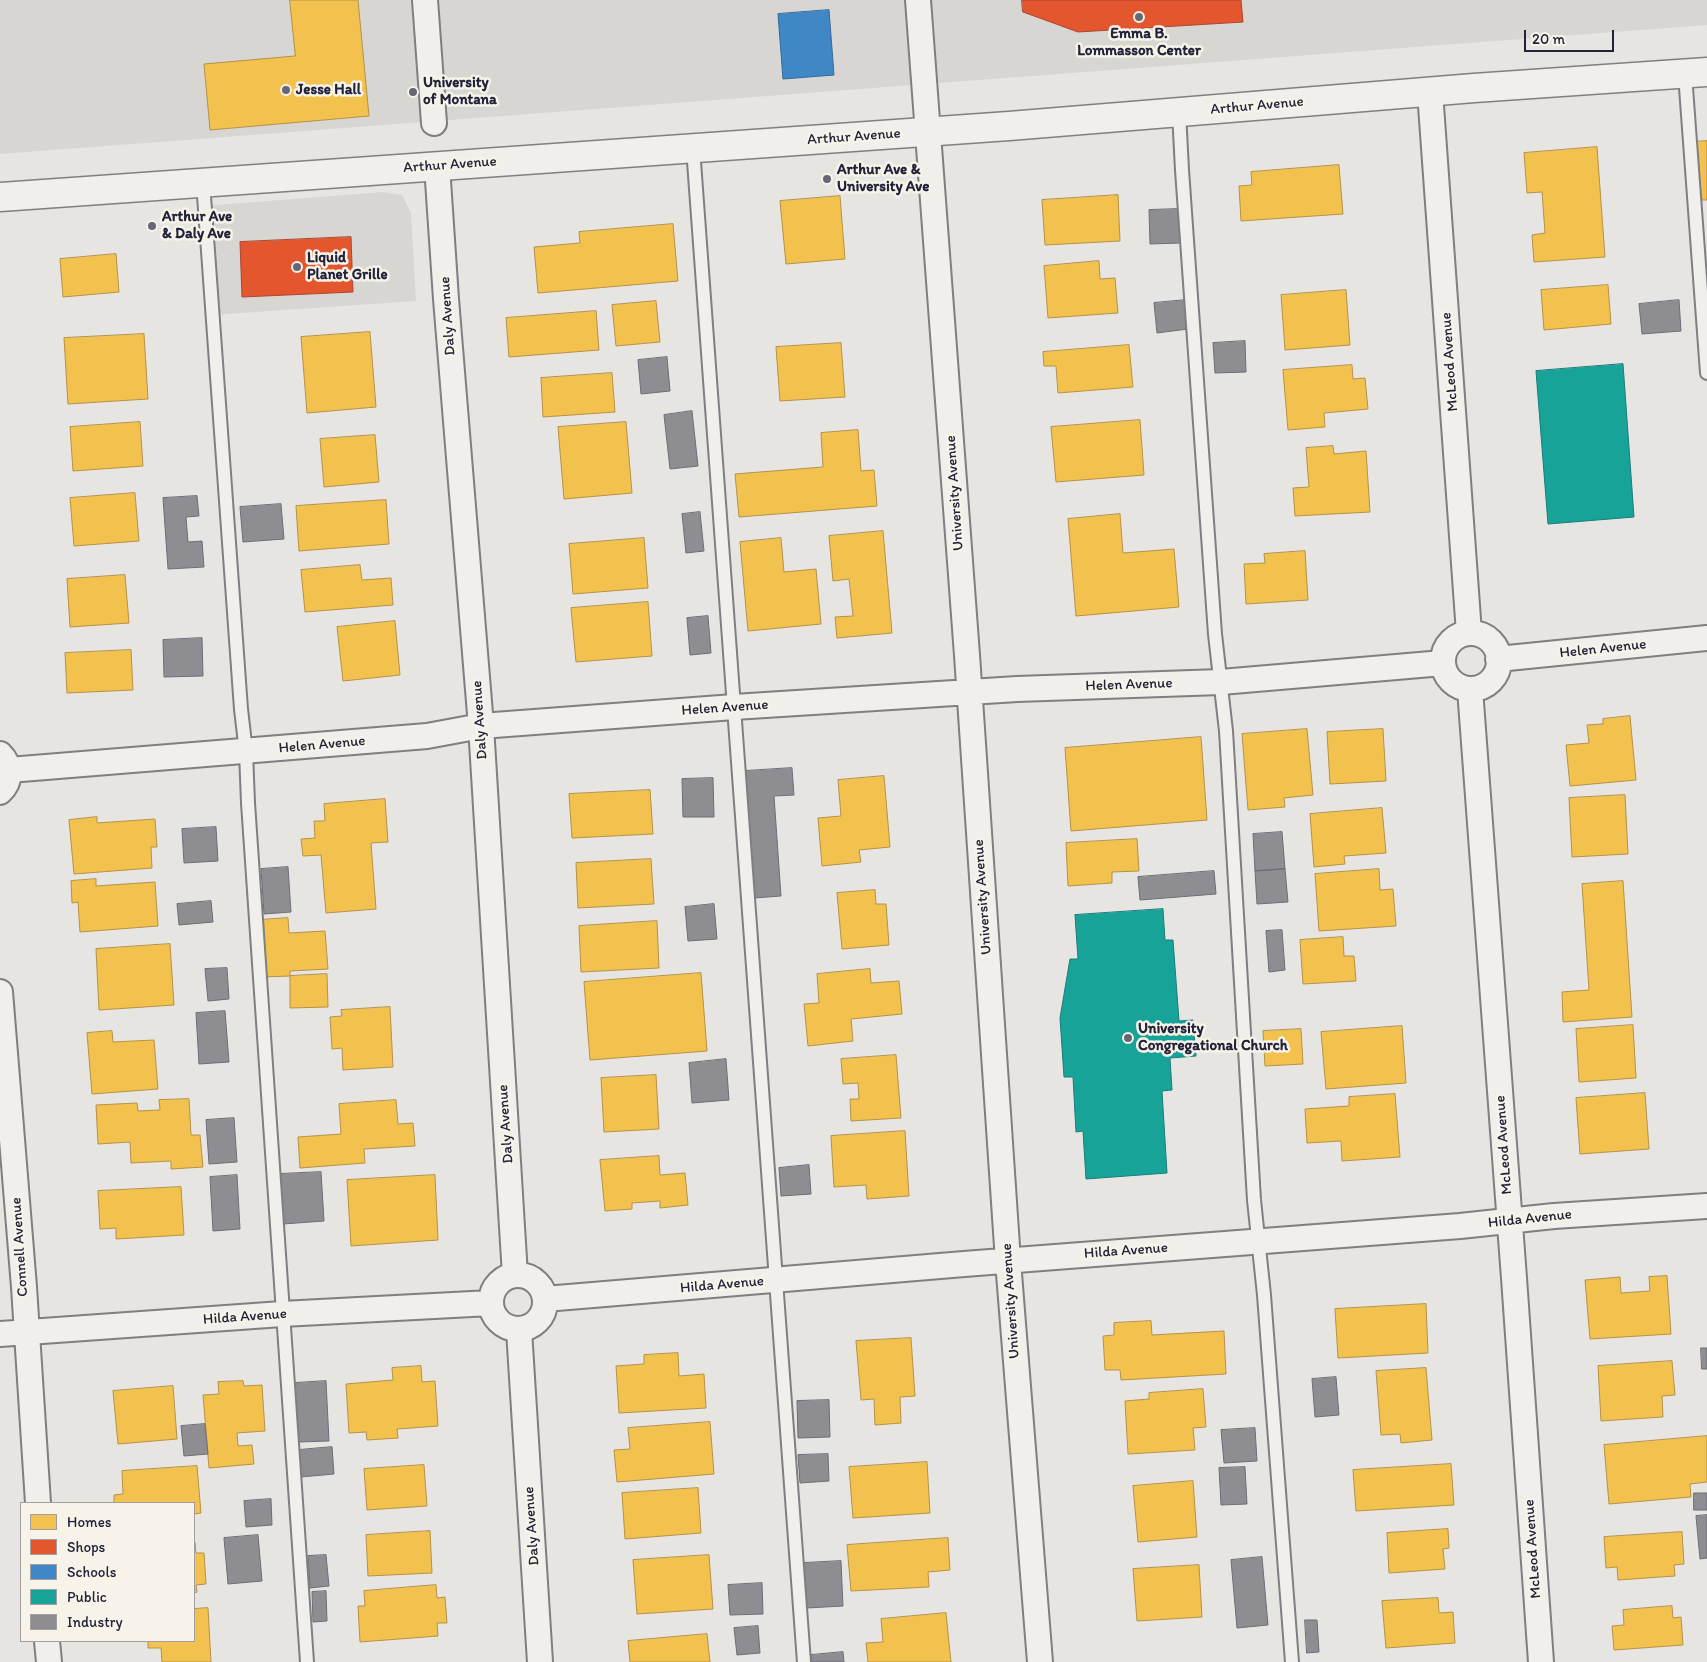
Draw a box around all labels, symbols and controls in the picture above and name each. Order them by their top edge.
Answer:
marker: Emma B. Lommasson Center [1133,11,1145,23]
scale bar [1527,20,1617,52]
place label: Emma B. Lommasson Center [1077,25,1201,60]
text: 20 m [1532,30,1565,48]
place label: University of Montana [423,74,497,109]
place label: Jesse Hall [296,81,361,99]
marker: Jesse Hall [280,84,292,96]
marker: University of Montana [407,86,419,98]
street label: Arthur Avenue [1210,93,1304,119]
street label: Arthur Avenue [807,125,901,149]
street label: Arthur Avenue [403,153,497,177]
place label: Arthur Ave & University Ave [837,161,929,196]
marker: Arthur Ave & University Ave [821,173,833,185]
place label: Arthur Ave & Daly Ave [162,208,232,243]
marker: Arthur Ave & Daly Ave [146,220,158,232]
place label: Liquid Planet Grille [307,249,388,284]
marker: Liquid Planet Grille [291,261,303,273]
street label: Daly Avenue [436,276,460,356]
street label: McLeod Avenue [1438,312,1462,412]
street label: University Avenue [942,435,968,551]
street label: Helen Avenue [1559,635,1647,663]
street label: Helen Avenue [1085,674,1173,696]
street label: Daly Avenue [468,680,492,760]
street label: Helen Avenue [681,696,769,720]
street label: Helen Avenue [278,732,366,758]
street label: University Avenue [970,839,996,955]
place label: University Congregational Church [1138,1020,1288,1055]
marker: University Congregational Church [1122,1032,1134,1044]
street label: Daly Avenue [494,1084,518,1164]
street label: McLeod Avenue [1492,1095,1516,1195]
street label: Connell Avenue [8,1197,32,1297]
street label: Hilda Avenue [1487,1206,1573,1232]
street label: Hilda Avenue [1083,1239,1169,1263]
street label: University Avenue [998,1243,1024,1359]
street label: Hilda Avenue [679,1272,765,1298]
street label: Hilda Avenue [202,1305,288,1329]
street label: Daly Avenue [520,1486,544,1566]
street label: McLeod Avenue [1521,1499,1545,1599]
legend [20,1502,195,1642]
text: Homes [67,1513,111,1531]
text: Shops [67,1538,105,1556]
text: Schools [67,1563,116,1581]
text: Public [67,1588,107,1606]
text: Industry [67,1613,123,1631]

